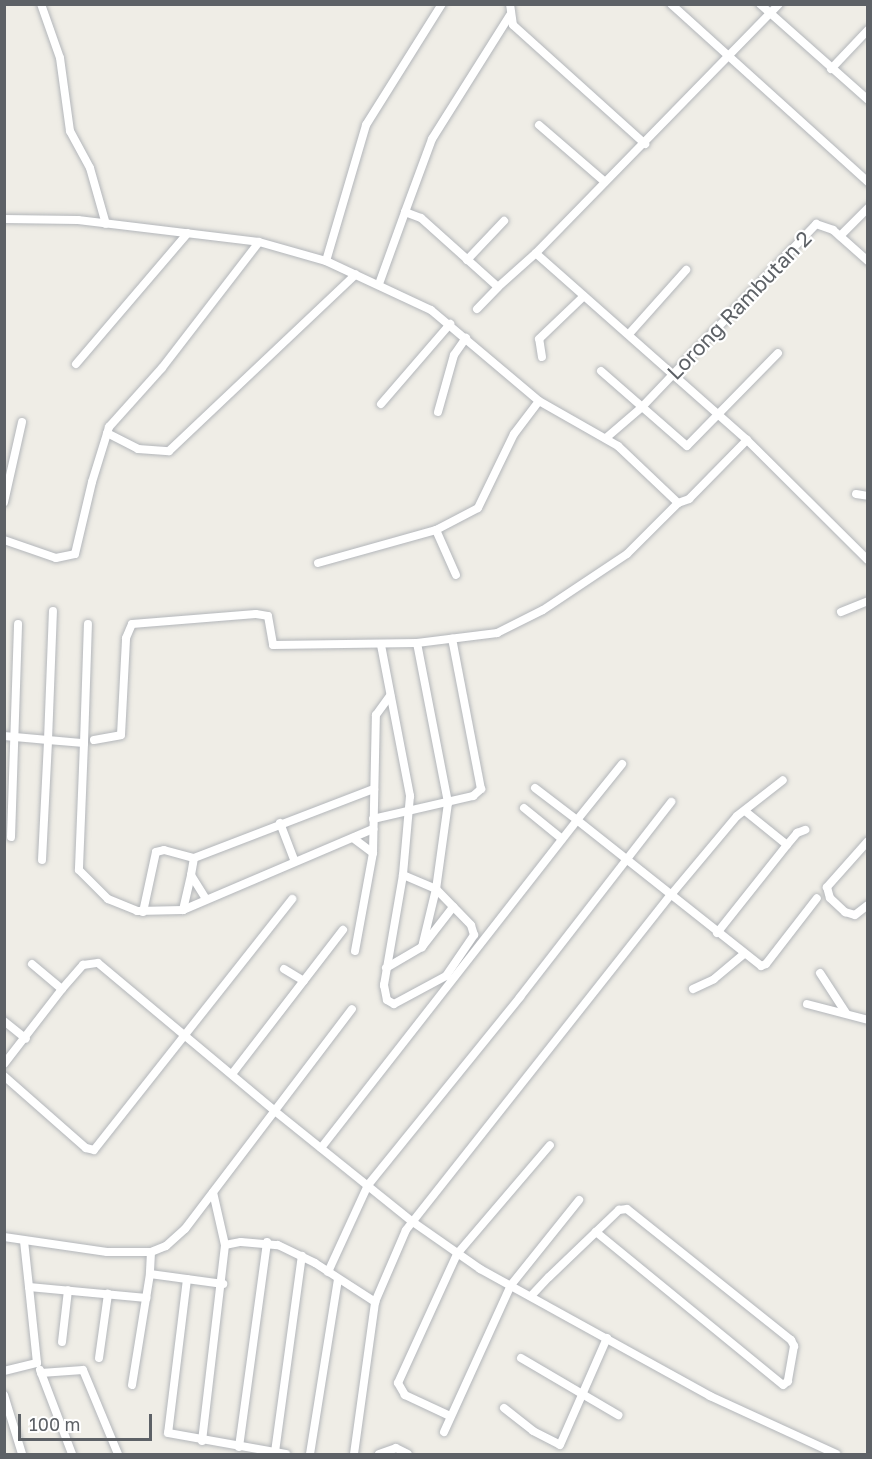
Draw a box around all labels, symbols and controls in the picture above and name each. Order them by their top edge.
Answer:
street label: Lorong Rambutan 2 [662,225,816,385]
scale bar [21,1402,154,1440]
text: 100 m [29,1413,80,1435]

